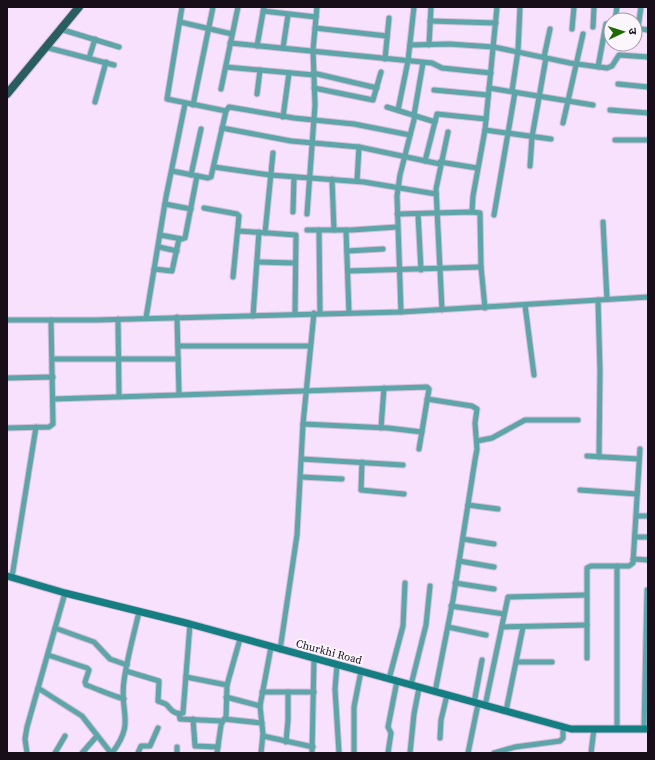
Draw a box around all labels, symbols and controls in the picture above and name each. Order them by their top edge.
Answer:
north arrow [603,12,643,52]
text: उ [625,28,640,36]
street label: Churkhi Road [294,636,364,668]

